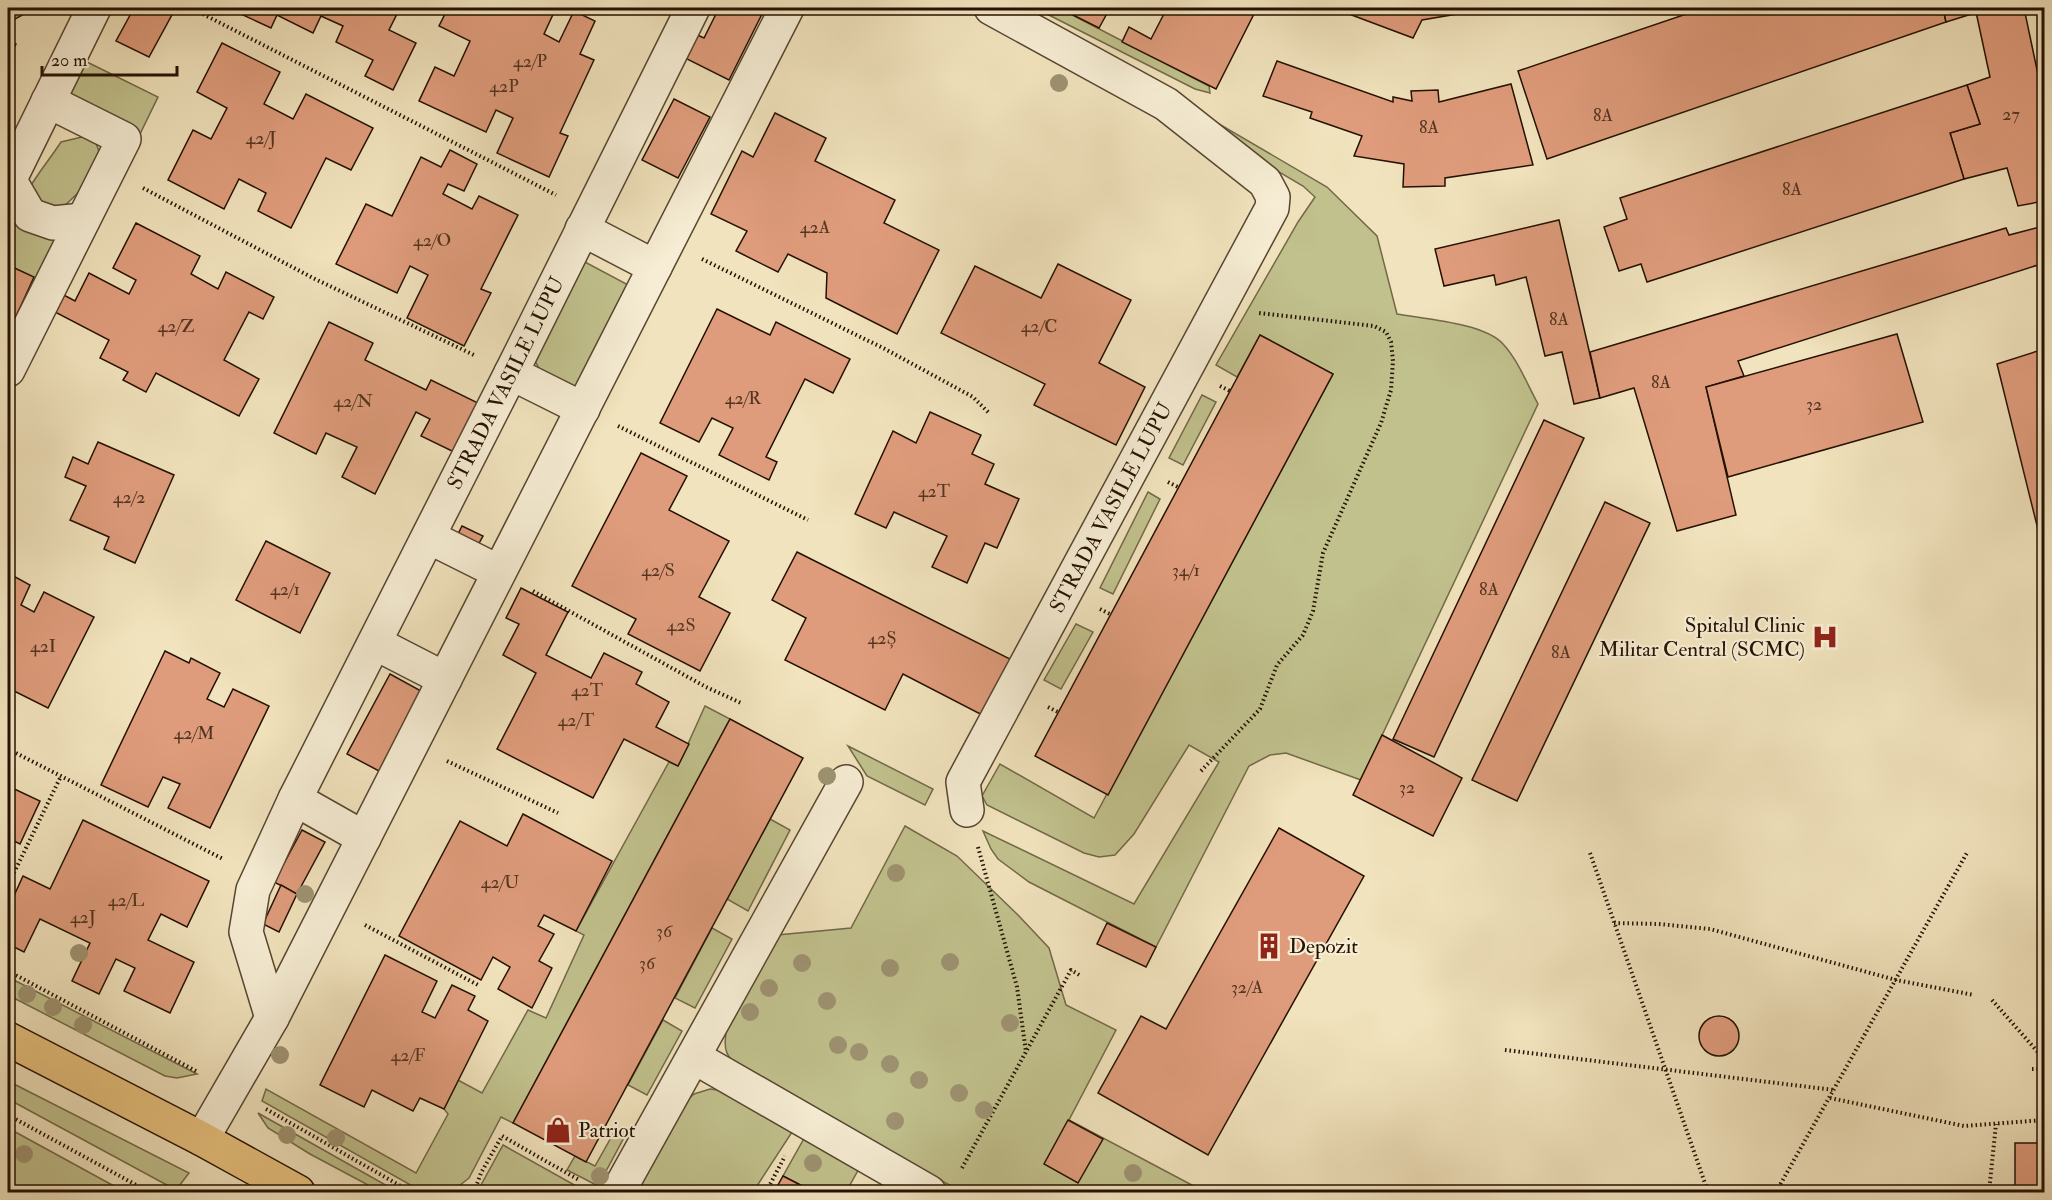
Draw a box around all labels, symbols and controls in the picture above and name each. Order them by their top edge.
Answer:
scale bar [42,39,177,77]
text: 20 m [51,49,87,72]
house number: 42/P [513,50,547,73]
house number: 42P [489,75,519,98]
house number: 27 [2002,103,2020,126]
house number: 8A [1593,104,1614,127]
house number: 8A [1419,116,1440,139]
house number: 42/J [246,127,276,150]
house number: 8A [1782,178,1803,201]
house number: 42A [800,216,831,239]
house number: 42/O [413,229,451,252]
street label: STRADA VASILE LUPU [441,272,571,494]
house number: 8A [1549,308,1570,331]
house number: 42/Z [157,315,195,338]
house number: 42/C [1021,315,1057,338]
house number: 8A [1651,371,1672,394]
house number: 42/R [725,387,762,410]
house number: 42/N [333,390,373,413]
house number: 32 [1806,393,1822,416]
street label: STRADA VASILE LUPU [1043,397,1178,617]
house number: 42T [918,480,951,503]
house number: 42/2 [113,486,145,509]
house number: 42/S [641,559,675,582]
house number: 34/1 [1172,559,1200,582]
house number: 42/1 [270,578,300,601]
house number: 8A [1479,578,1500,601]
place label: Spitalul Clinic Militar Central (SCMC) [1599,612,1806,663]
house number: 42S [667,614,695,637]
hospital icon: Spitalul Clinic Militar Central (SCMC) [1810,622,1840,652]
house number: 42Ș [868,627,896,650]
house number: 42I [30,635,56,658]
house number: 8A [1551,641,1572,664]
house number: 42T [571,679,604,702]
house number: 42/T [558,709,595,732]
house number: 42/M [174,722,214,745]
house number: 32 [1399,776,1415,799]
house number: 42/U [481,871,519,894]
house number: 42/L [108,889,144,912]
house number: 42J [70,906,96,929]
house number: 36 [656,920,673,943]
building icon: Depozit [1254,931,1284,961]
place label: Depozit [1289,933,1358,960]
house number: 36 [639,952,656,975]
house number: 32/A [1231,976,1264,999]
house number: 42/F [391,1044,425,1067]
shop icon: Patriot [543,1115,573,1145]
place label: Patriot [578,1117,636,1144]

